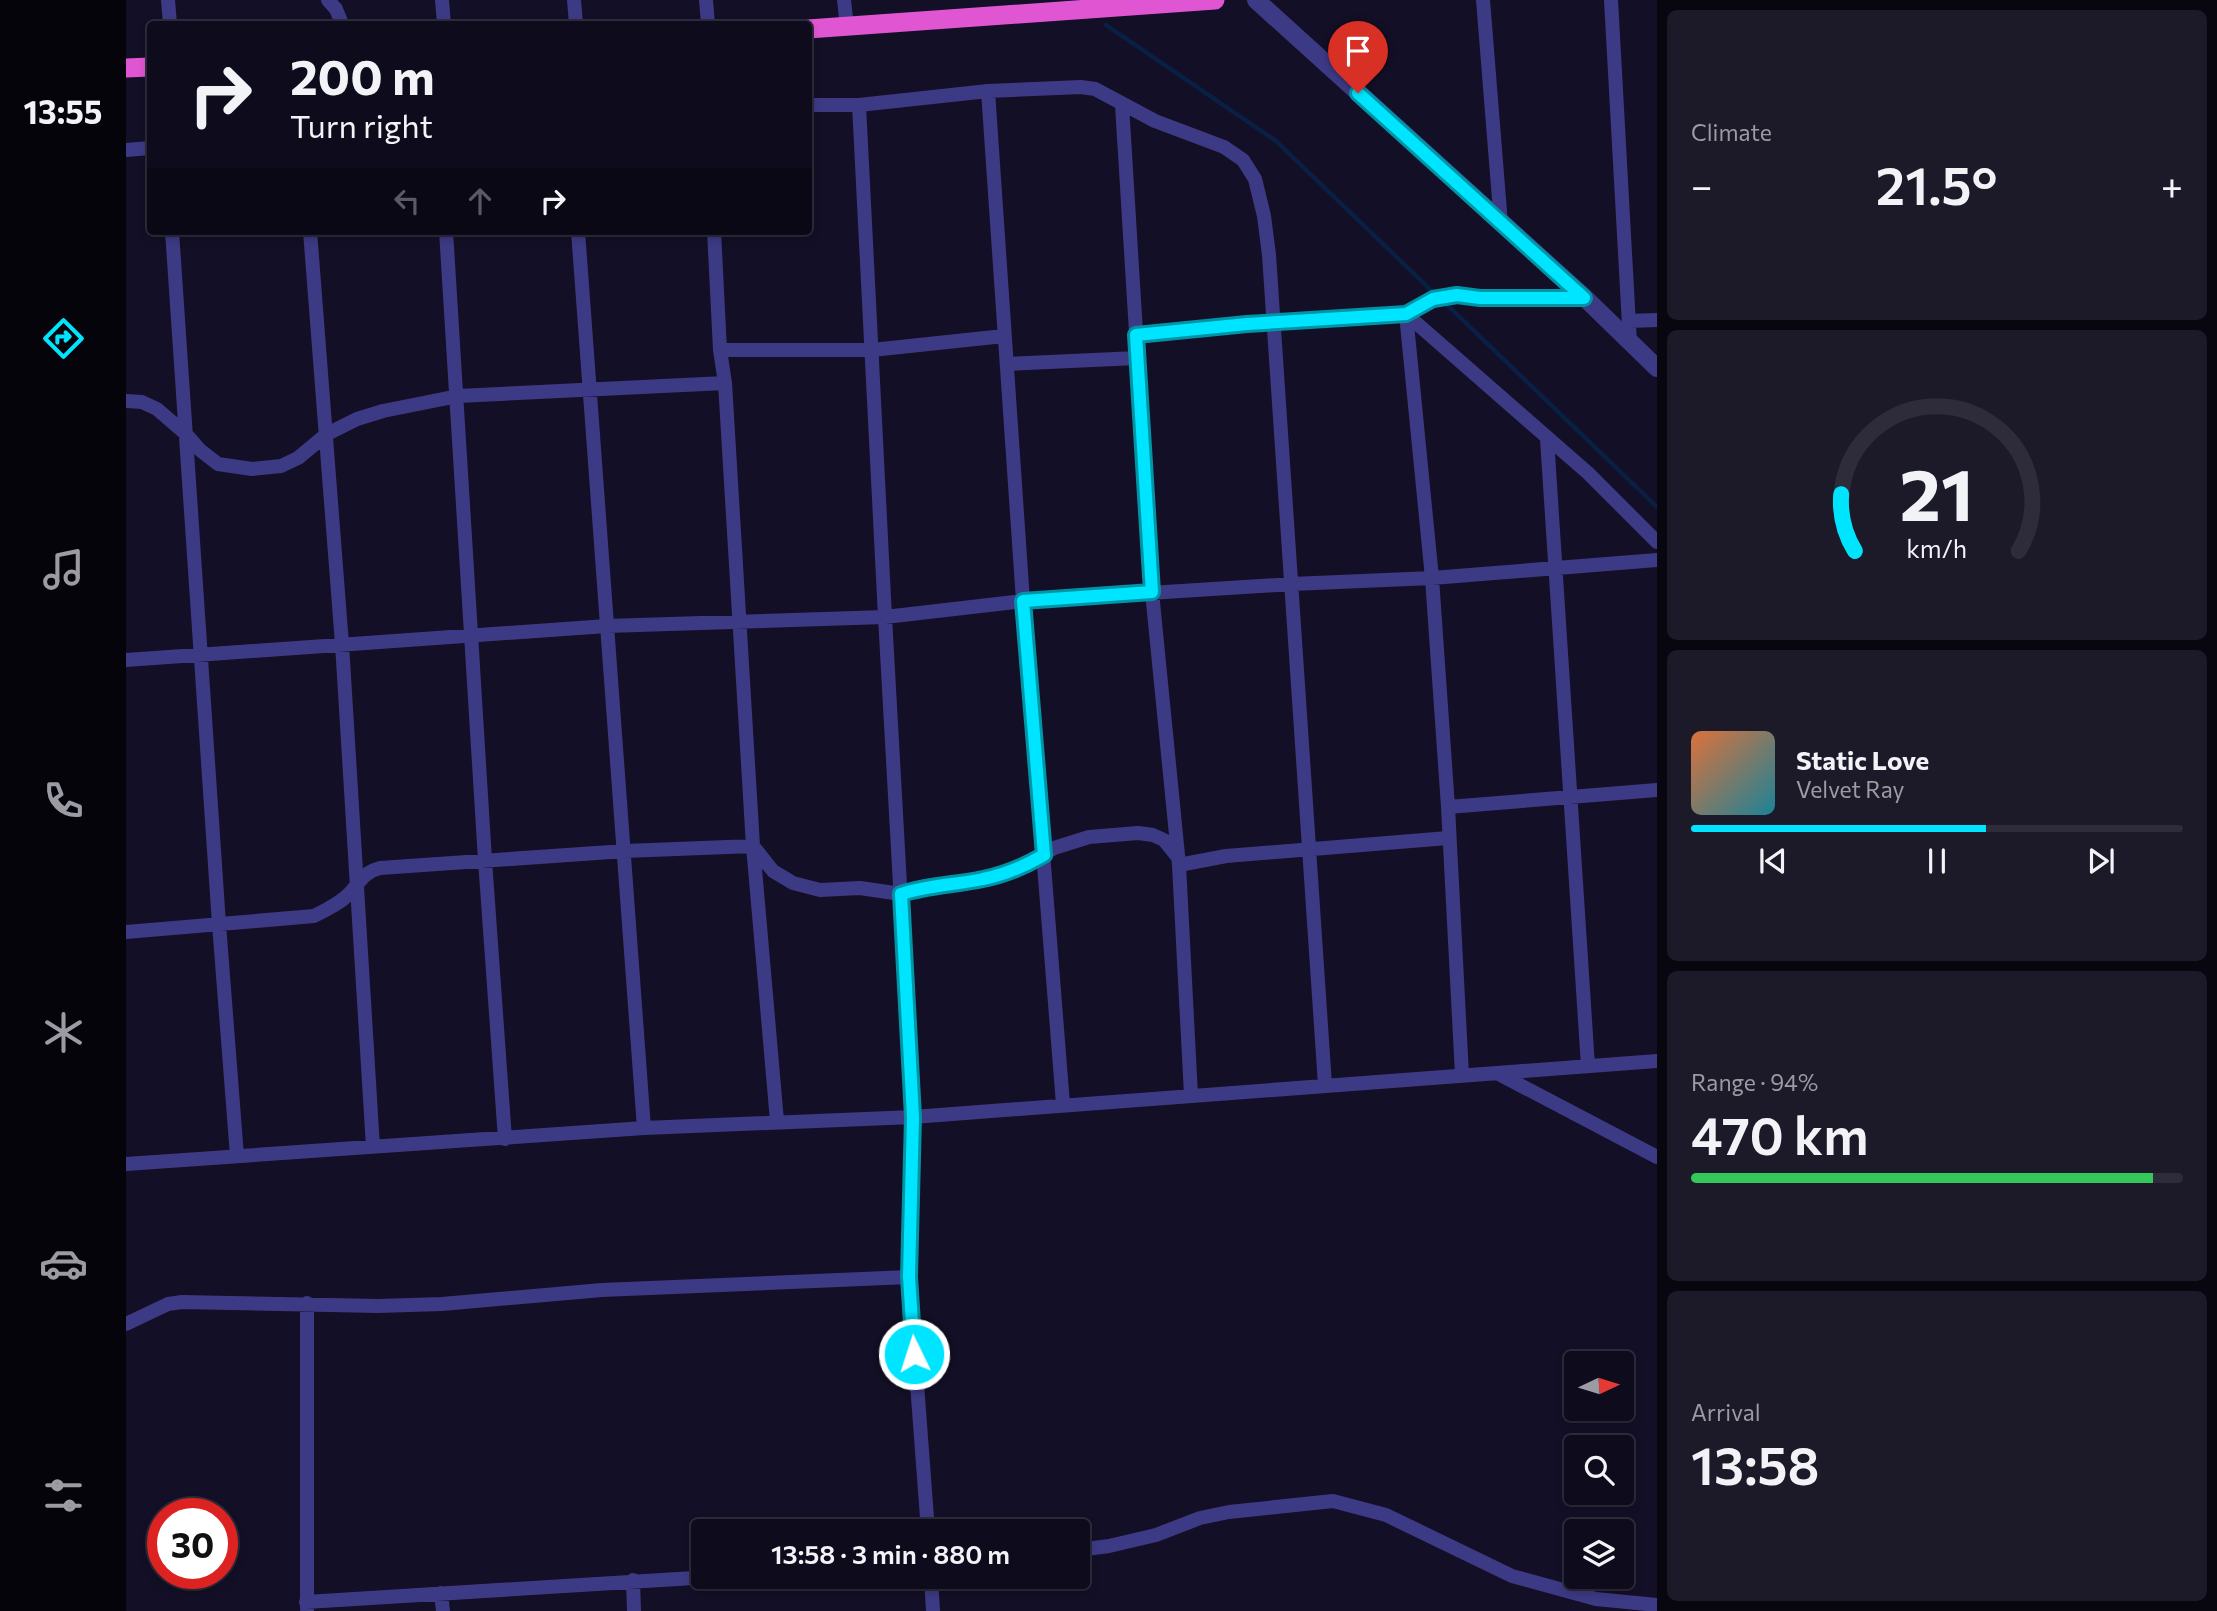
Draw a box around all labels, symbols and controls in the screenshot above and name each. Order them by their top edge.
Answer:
pin [1328,21,1388,93]
icon: arrive [1339,32,1377,70]
text: 200 m [290,45,435,105]
icon: right [175,49,266,140]
text: 13:55 [24,91,102,131]
text: Turn right [290,105,433,145]
text: Climate [1691,118,1772,146]
text: 21.5° [1876,152,1997,216]
text: − [1691,161,1713,208]
text: + [2161,161,2183,208]
icon: left [388,182,426,220]
icon: ahead [461,182,499,220]
icon: right [534,182,572,220]
icon: directions [39,314,88,363]
text: 21 [1900,448,1974,537]
text: km/h [1907,533,1967,563]
icon: music [39,545,88,594]
text: Static Love [1796,744,1929,775]
text: Velvet Ray [1796,775,1904,803]
icon: phone [39,776,88,825]
icon: previous [1754,842,1792,880]
icon: pause [1918,842,1956,880]
icon: next [2082,842,2120,880]
icon: climate [39,1008,88,1057]
text: Range · 94% [1691,1068,1818,1096]
text: 470 km [1691,1102,1869,1166]
icon: car [39,1239,88,1288]
position arrow [877,1317,951,1391]
north arrow [1564,1351,1634,1421]
map controls [1564,1351,1634,1589]
text: Arrival [1691,1398,1761,1426]
text: 13:58 [1691,1432,1820,1496]
button: search [1564,1435,1634,1505]
icon: filters [39,1471,88,1520]
speed limit sign: 30 [147,1498,238,1589]
button: layers [1564,1519,1634,1589]
text: 13:58 · 3 min · 880 m [771,1538,1010,1569]

